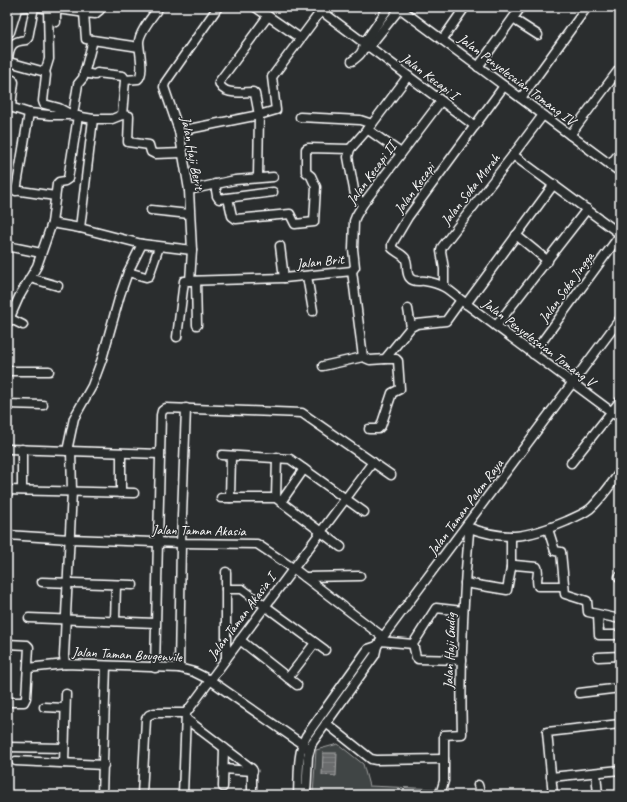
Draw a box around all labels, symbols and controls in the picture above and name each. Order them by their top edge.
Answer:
street label: Jalan Penyelesaian Tomang IV [454,29,581,131]
street label: Jalan Kecapi I [397,49,464,105]
street label: Jalan Haji Berit [177,114,208,193]
street label: Jalan Kecapi II [342,136,402,209]
street label: Jalan Soka Merah [437,150,504,229]
street label: Jalan Kecapi [390,158,440,218]
street label: Jalan Soka Jingga [534,248,598,327]
street label: Jalan Brit [295,250,346,273]
street label: Jalan Penyelesaian Tomang V [478,294,601,392]
street label: Jalan Taman Palem Raya [423,455,508,559]
street label: Jalan Taman Akasia [151,521,247,540]
street label: Jalan Taman Akasia I [203,568,281,663]
street label: Jalan Haji Gudig [440,612,459,690]
street label: Jalan Taman Bougenvile [71,643,184,666]

